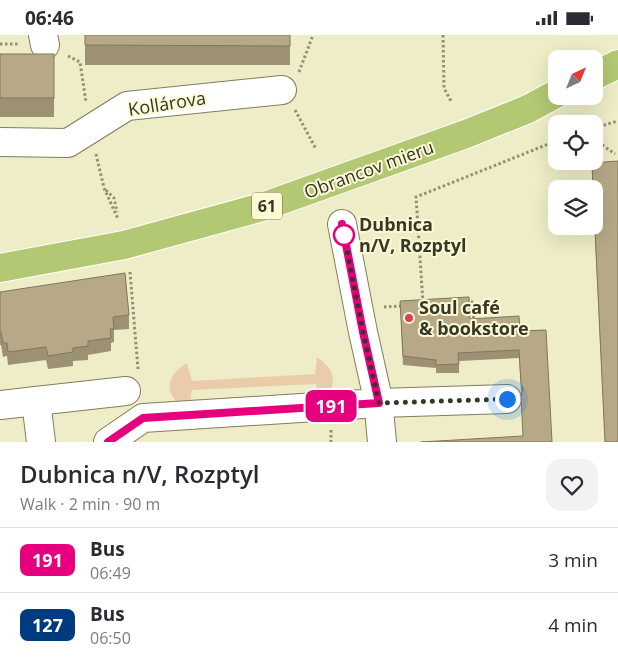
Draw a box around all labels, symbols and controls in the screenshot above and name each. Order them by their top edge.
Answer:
text: 06:46 [25,5,74,31]
north arrow [548,50,602,105]
map controls [548,50,603,235]
street label: Kollárova [126,85,207,121]
button: locate [548,115,603,170]
street label: Obrancov mieru [301,134,437,204]
button: layers [548,180,603,235]
road number: 61 [252,193,282,220]
place label: Dubnica n/V, Rozptyl [359,212,467,257]
marker: Dubnica n/V, Rozptyl [333,224,355,246]
place label: Soul café & bookstore [419,295,529,340]
marker: Soul café & bookstore [403,312,415,324]
your location [495,387,520,412]
line badge: 191 [302,390,360,422]
text: 191 [316,394,346,418]
text: Dubnica n/V, Rozptyl [20,457,260,490]
button: heart [546,459,598,511]
text: Walk · 2 min · 90 m [20,493,160,515]
text: Bus [90,536,125,562]
text: 3 min [548,547,598,573]
text: 191 [32,548,63,572]
text: 06:49 [90,562,131,584]
text: Bus [90,601,125,627]
text: 4 min [548,612,598,638]
text: 127 [32,613,63,637]
text: 06:50 [90,627,131,649]

